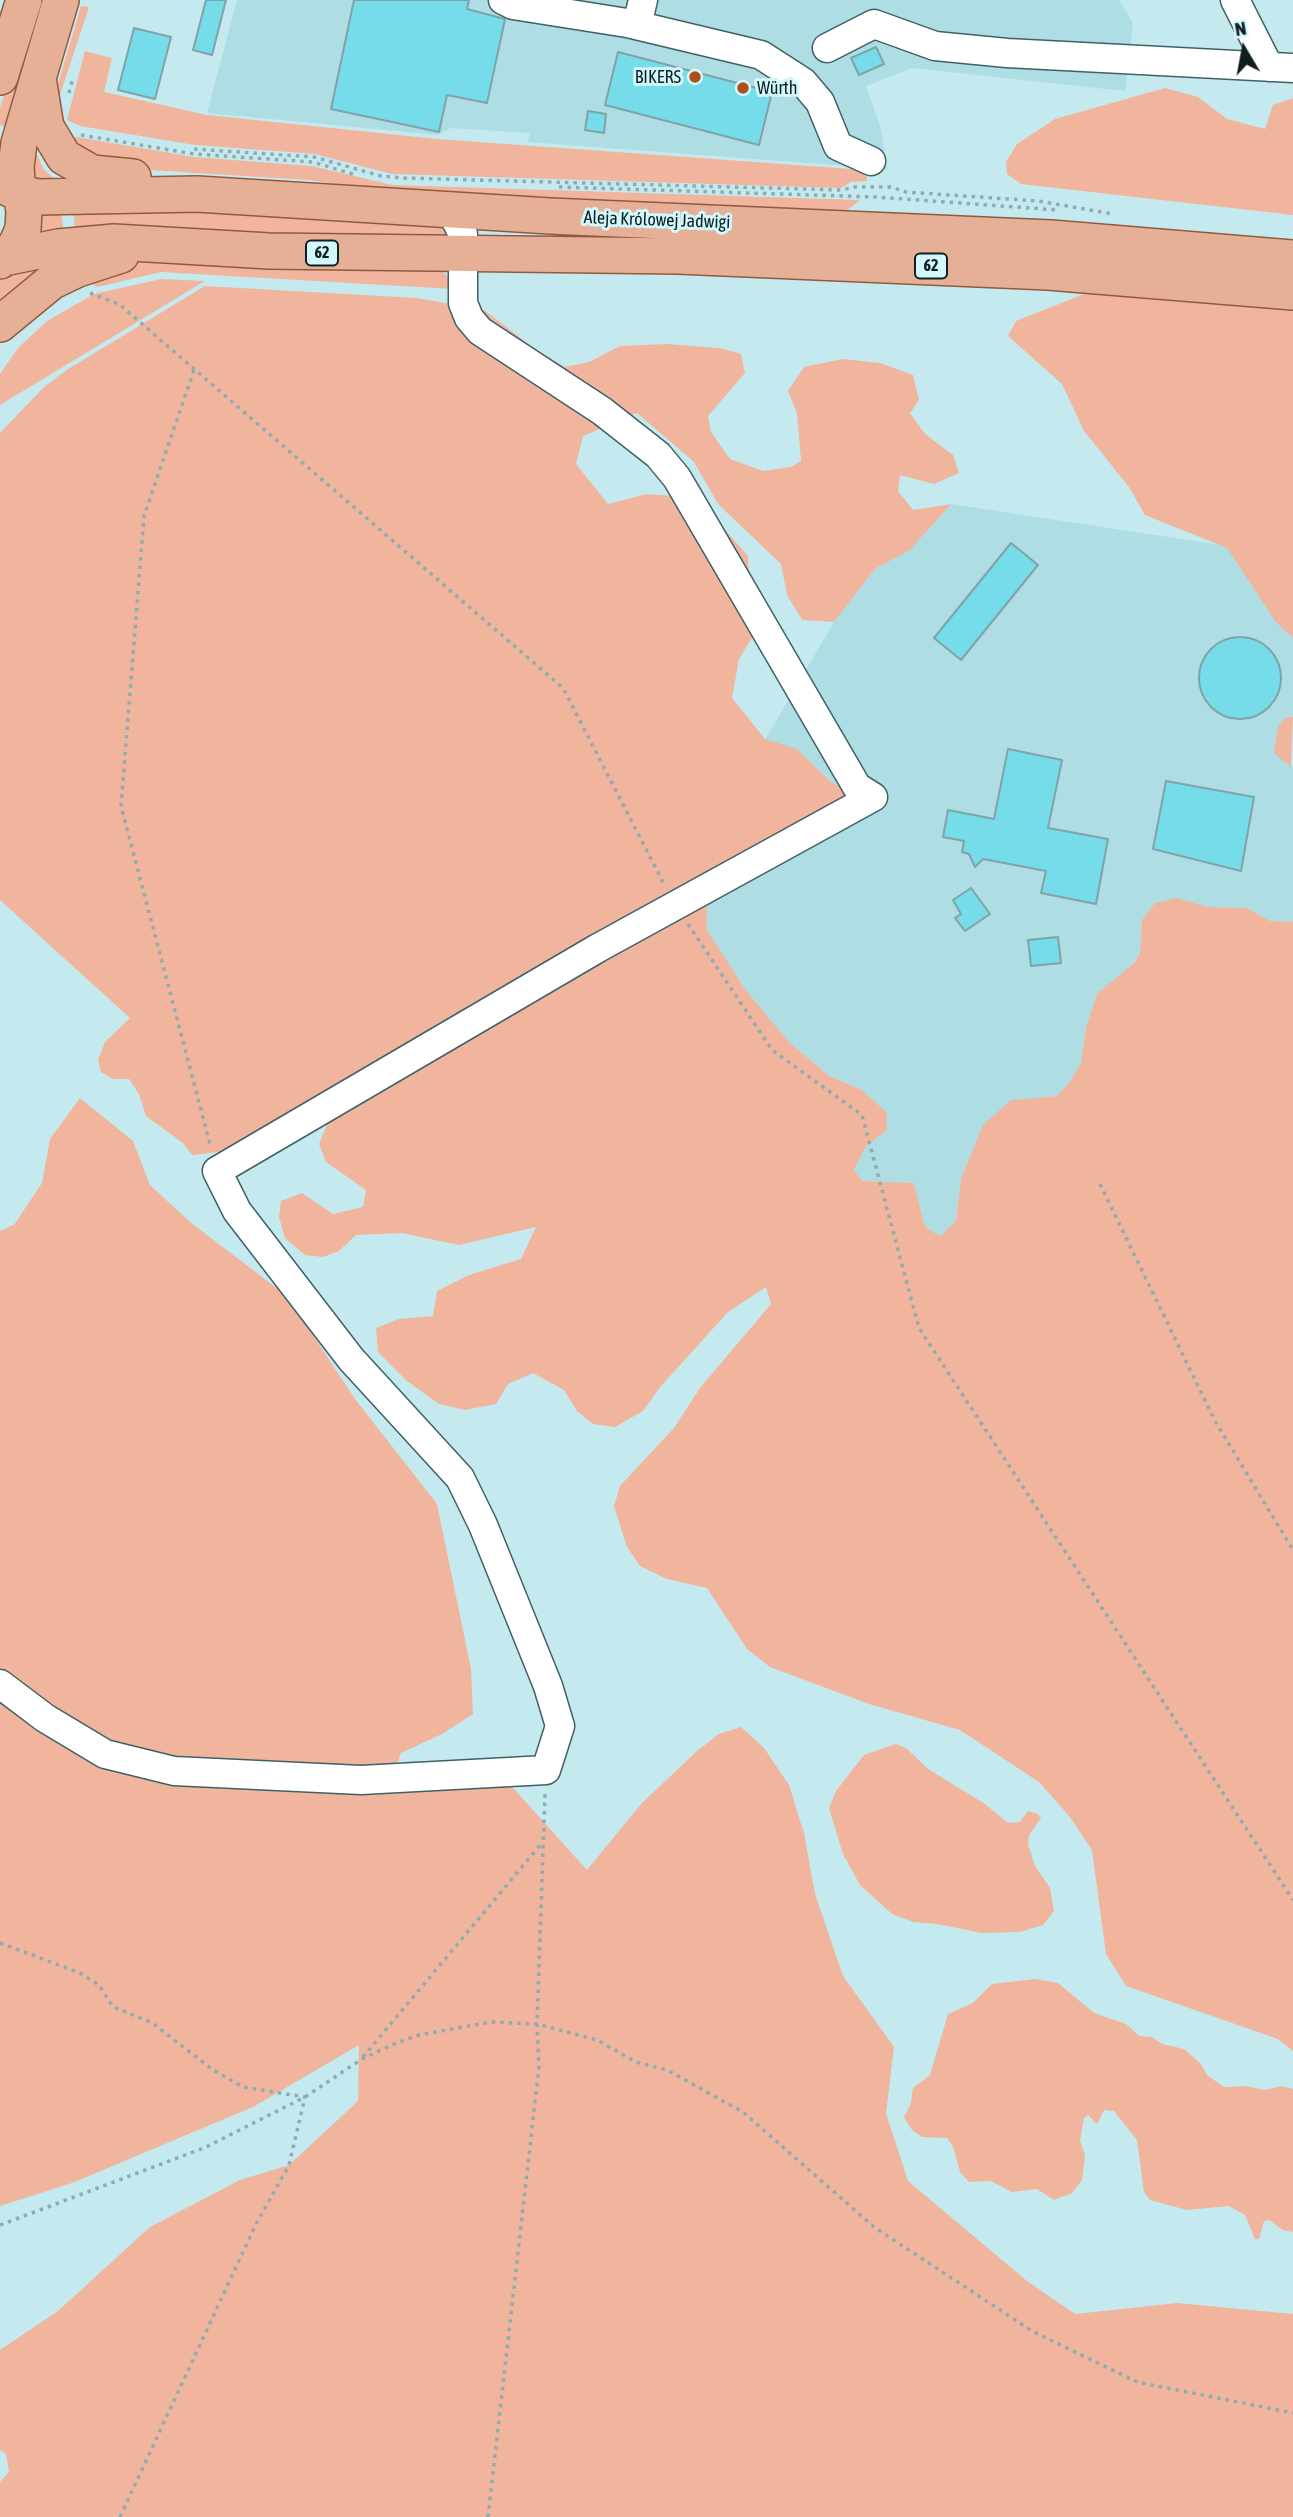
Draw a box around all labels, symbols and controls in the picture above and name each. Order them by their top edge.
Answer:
north arrow [1209,14,1279,84]
text: N [1233,17,1248,40]
place label: BIKERS [635,66,681,88]
marker: BIKERS [687,69,703,85]
place label: Würth [757,77,798,99]
marker: Würth [735,80,751,96]
street label: Aleja Królowej Jadwigi [583,207,731,233]
road number: 62 [306,241,338,266]
road number: 62 [915,254,947,278]

